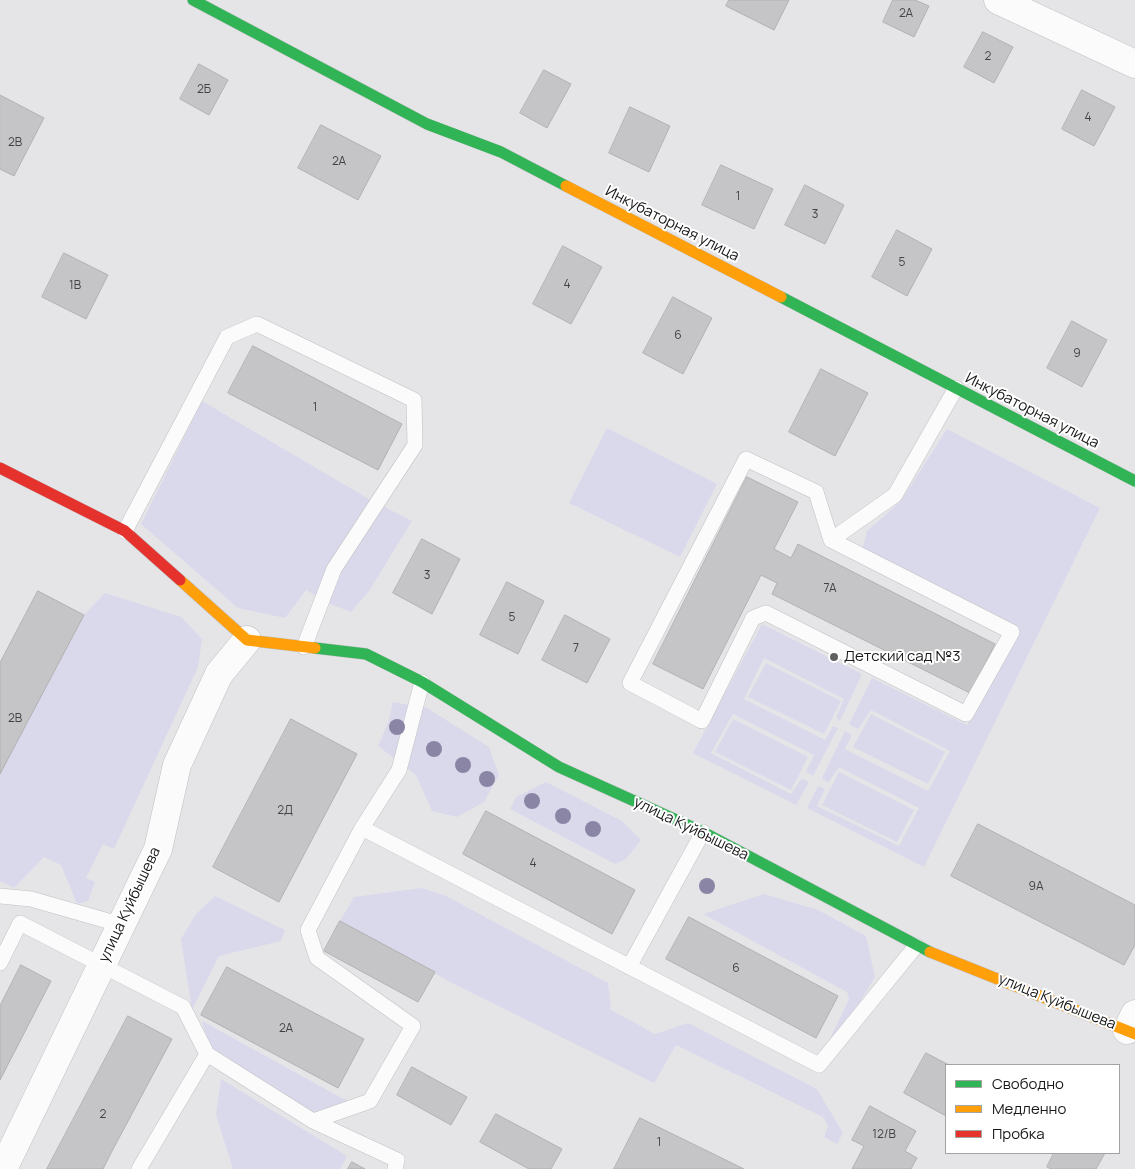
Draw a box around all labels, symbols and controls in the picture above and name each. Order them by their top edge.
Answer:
house number: 2А [899,7,913,21]
house number: 2 [985,50,991,64]
house number: 2Б [197,83,211,97]
house number: 4 [1084,111,1092,125]
house number: 2В [8,136,22,150]
house number: 2А [332,155,346,169]
street label: Инкубаторная улица [602,182,742,266]
house number: 1 [736,190,740,204]
house number: 3 [812,208,818,222]
house number: 5 [899,256,905,270]
house number: 4 [563,278,571,292]
house number: 1В [69,279,81,293]
house number: 6 [674,329,682,343]
house number: 9 [1073,347,1081,361]
street label: Инкубаторная улица [962,369,1102,453]
house number: 1 [313,401,317,415]
house number: 3 [424,569,430,583]
house number: 7А [823,582,837,596]
house number: 5 [509,611,515,625]
house number: 7 [573,642,579,656]
place label: Детский сад №3 [844,648,960,666]
marker: Детский сад №3 [828,651,840,663]
house number: 2В [8,712,22,726]
street label: улица Куйбышева [631,793,751,865]
house number: 2Д [277,804,293,818]
street label: улица Куйбышева [95,844,165,966]
house number: 4 [529,857,537,871]
house number: 9А [1028,880,1044,894]
house number: 6 [732,962,740,976]
street label: улица Куйбышева [996,970,1118,1034]
house number: 2А [279,1022,293,1036]
legend [945,1064,1120,1154]
text: Свободно [992,1073,1064,1094]
text: Медленно [992,1098,1066,1119]
house number: 2 [100,1108,106,1122]
text: Пробка [992,1123,1045,1144]
house number: 12/В [872,1128,896,1142]
house number: 1 [657,1136,661,1150]

